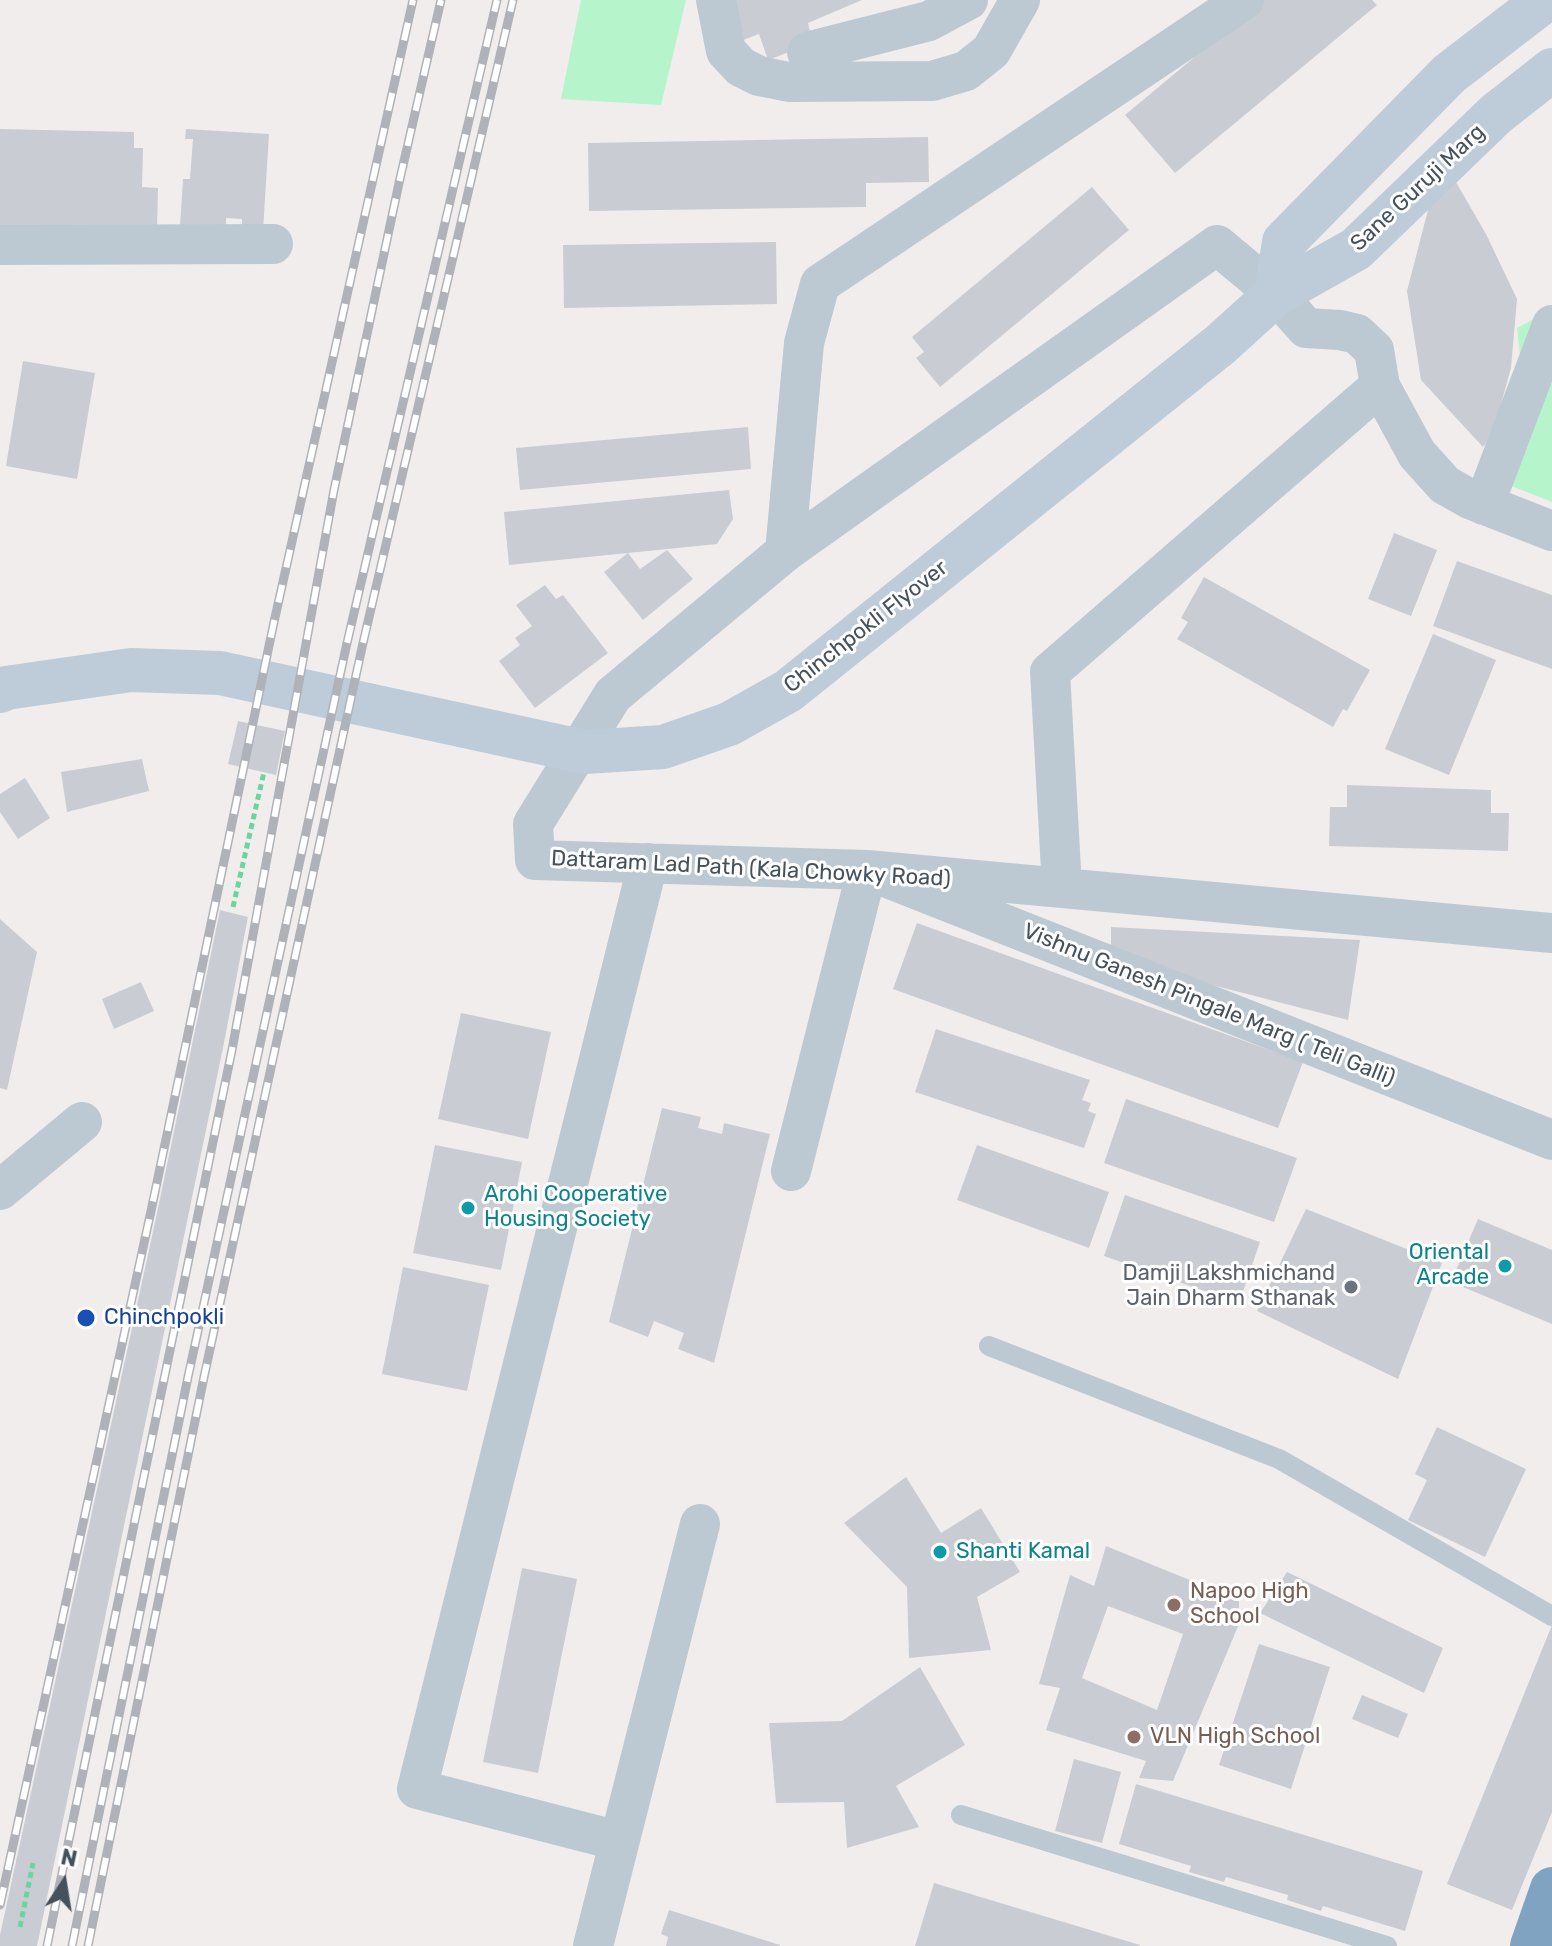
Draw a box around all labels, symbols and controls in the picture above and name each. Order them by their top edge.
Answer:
street label: Sane Guruji Marg [1345,119,1491,257]
street label: Chinchpokli Flyover [779,555,953,699]
street label: Dattaram Lad Path (Kala Chowky Road) [550,845,952,893]
street label: Vishnu Ganesh Pingale Marg ( Teli Galli) [1019,918,1399,1092]
place label: Arohi Cooperative Housing Society [484,1182,667,1234]
marker: Arohi Cooperative Housing Society [459,1199,477,1217]
place label: Oriental Arcade [1409,1240,1489,1292]
marker: Oriental Arcade [1496,1257,1514,1275]
place label: Damji Lakshmichand Jain Dharm Sthanak [1123,1261,1335,1312]
marker: Damji Lakshmichand Jain Dharm Sthanak [1342,1278,1360,1296]
place label: Chinchpokli [104,1305,224,1331]
marker: Chinchpokli [75,1307,97,1329]
place label: Shanti Kamal [956,1539,1090,1565]
marker: Shanti Kamal [931,1543,949,1561]
place label: Napoo High School [1190,1579,1309,1630]
marker: Napoo High School [1165,1596,1183,1614]
place label: VLN High School [1150,1724,1320,1750]
marker: VLN High School [1125,1728,1143,1746]
north arrow [24,1842,104,1922]
text: N [59,1843,80,1873]

